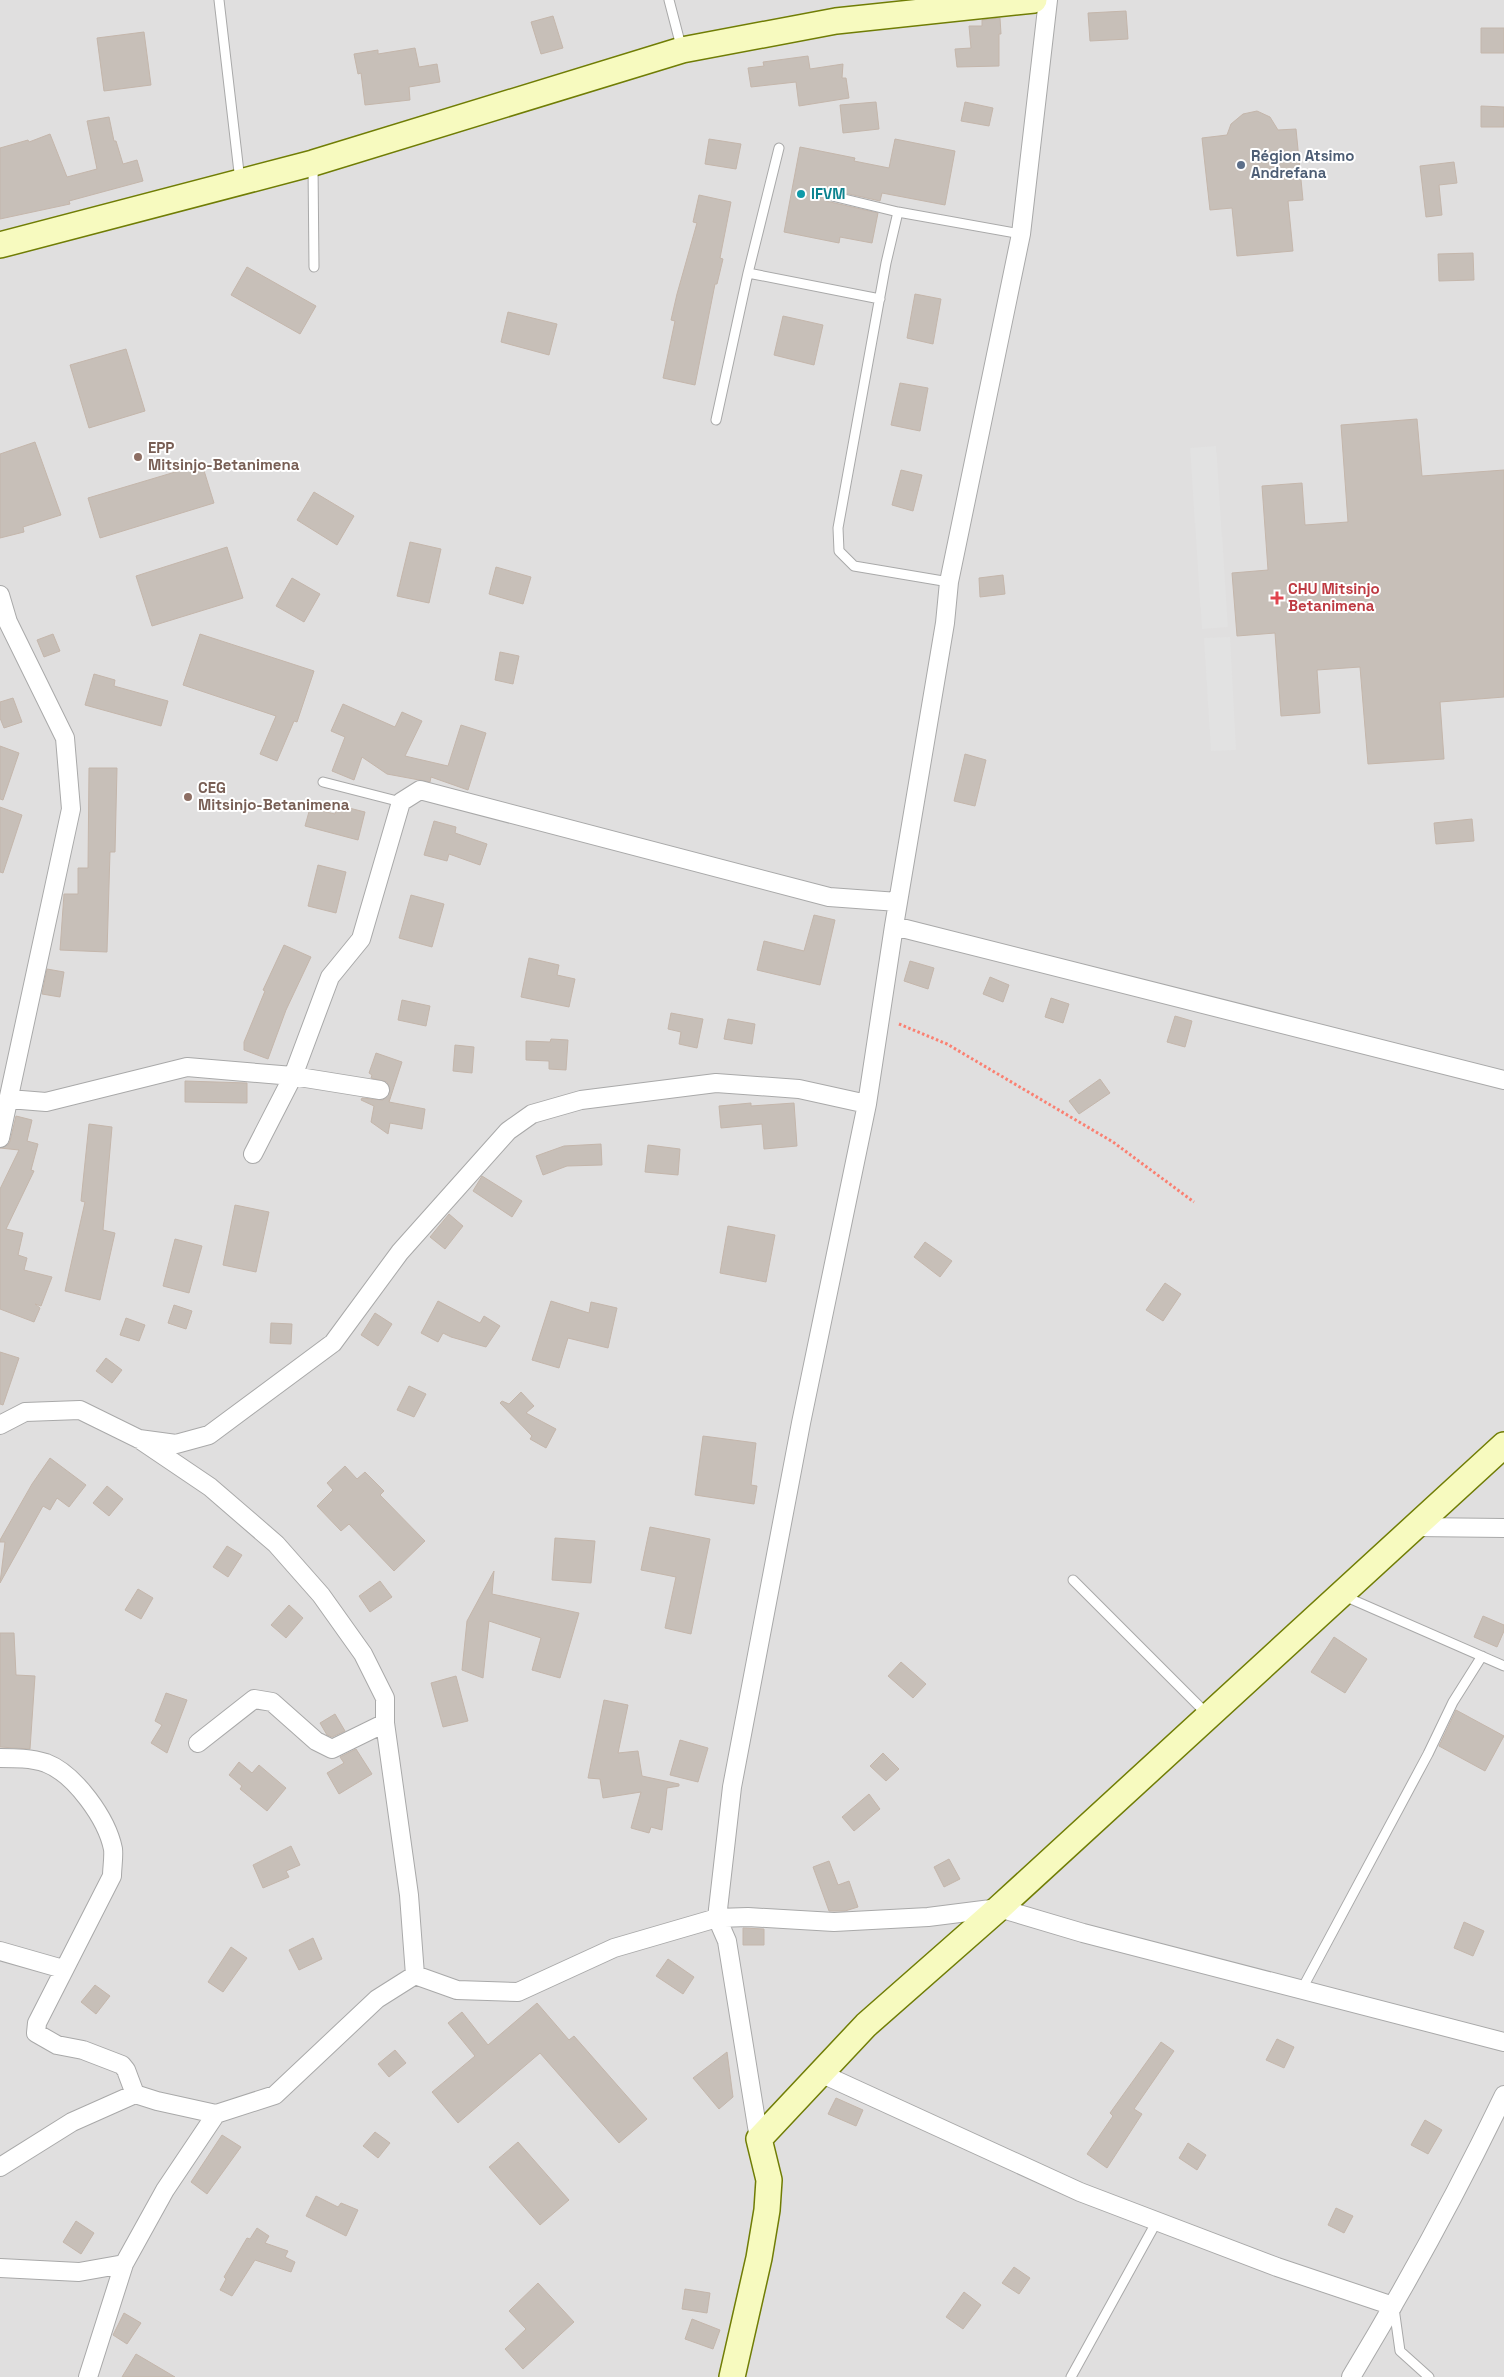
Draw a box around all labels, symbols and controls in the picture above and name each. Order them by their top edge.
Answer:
place label: Région Atsimo Andrefana [1251,146,1355,182]
marker: Région Atsimo Andrefana [1235,159,1247,171]
place label: IFVM [811,184,845,203]
marker: IFVM [795,188,807,200]
place label: EPP Mitsinjo-Betanimena [148,438,300,474]
marker: EPP Mitsinjo-Betanimena [132,451,144,463]
place label: CHU Mitsinjo Betanimena [1288,579,1380,615]
marker: CHU Mitsinjo Betanimena [1270,591,1284,605]
place label: CEG Mitsinjo-Betanimena [198,778,350,814]
marker: CEG Mitsinjo-Betanimena [182,791,194,803]

